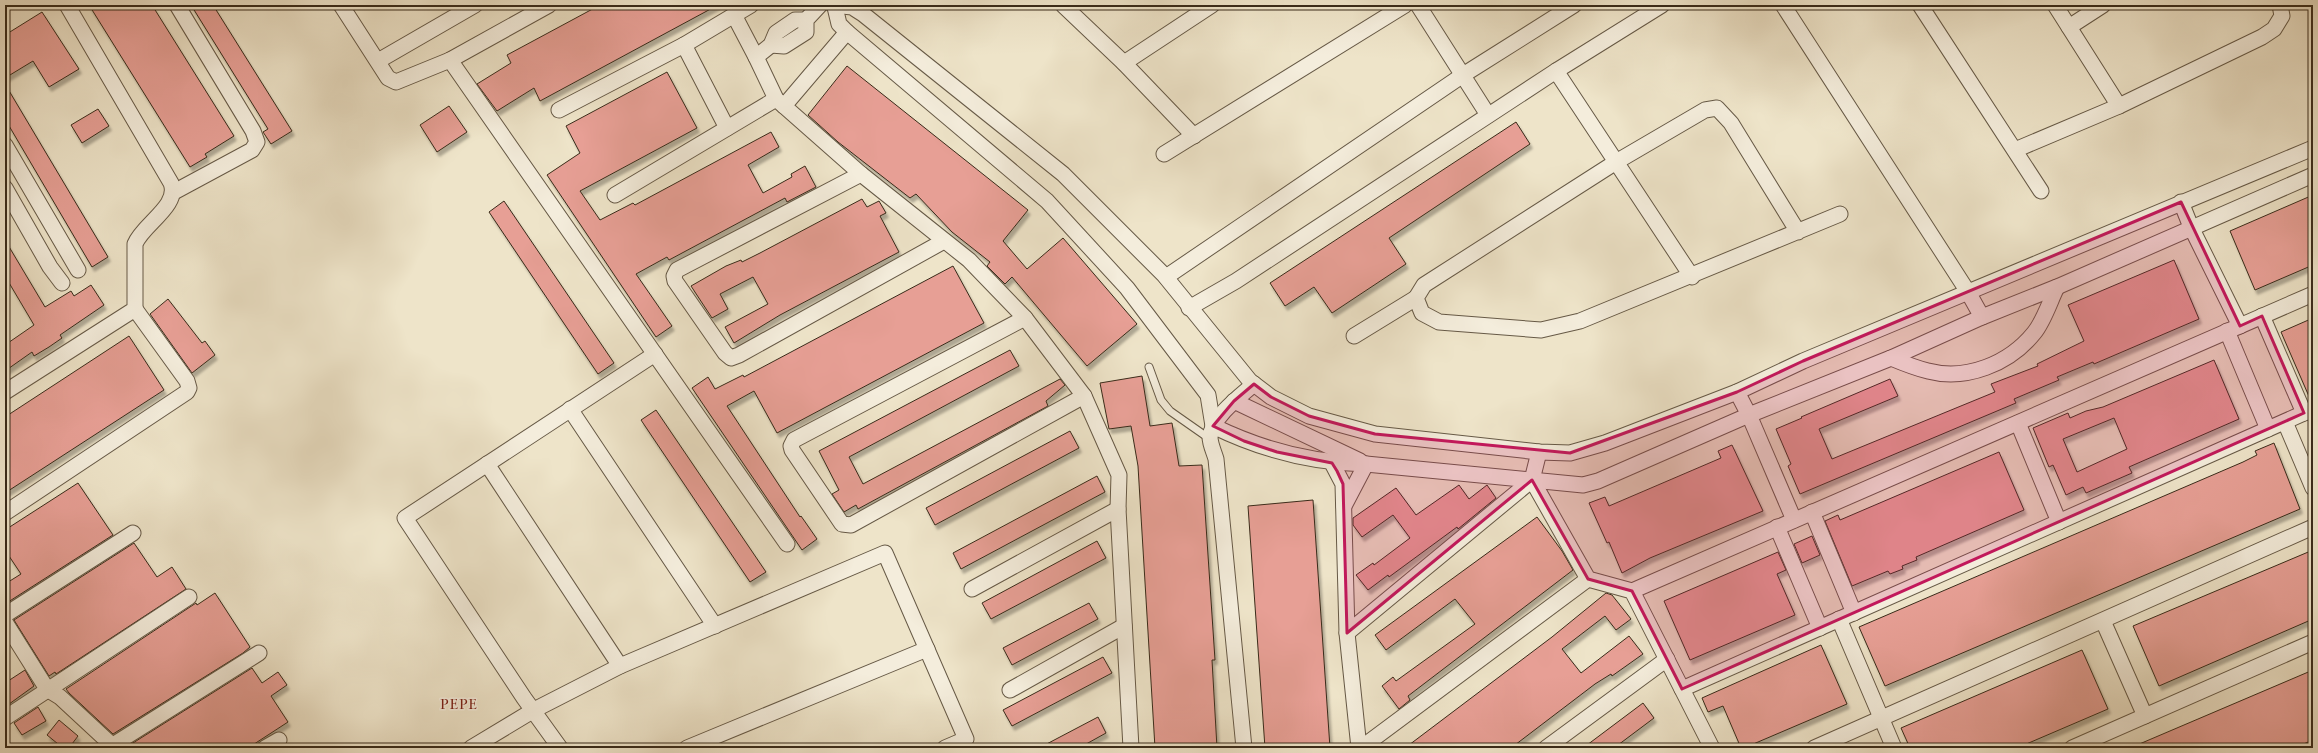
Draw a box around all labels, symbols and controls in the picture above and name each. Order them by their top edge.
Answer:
district label: PEPE [440,696,478,713]

